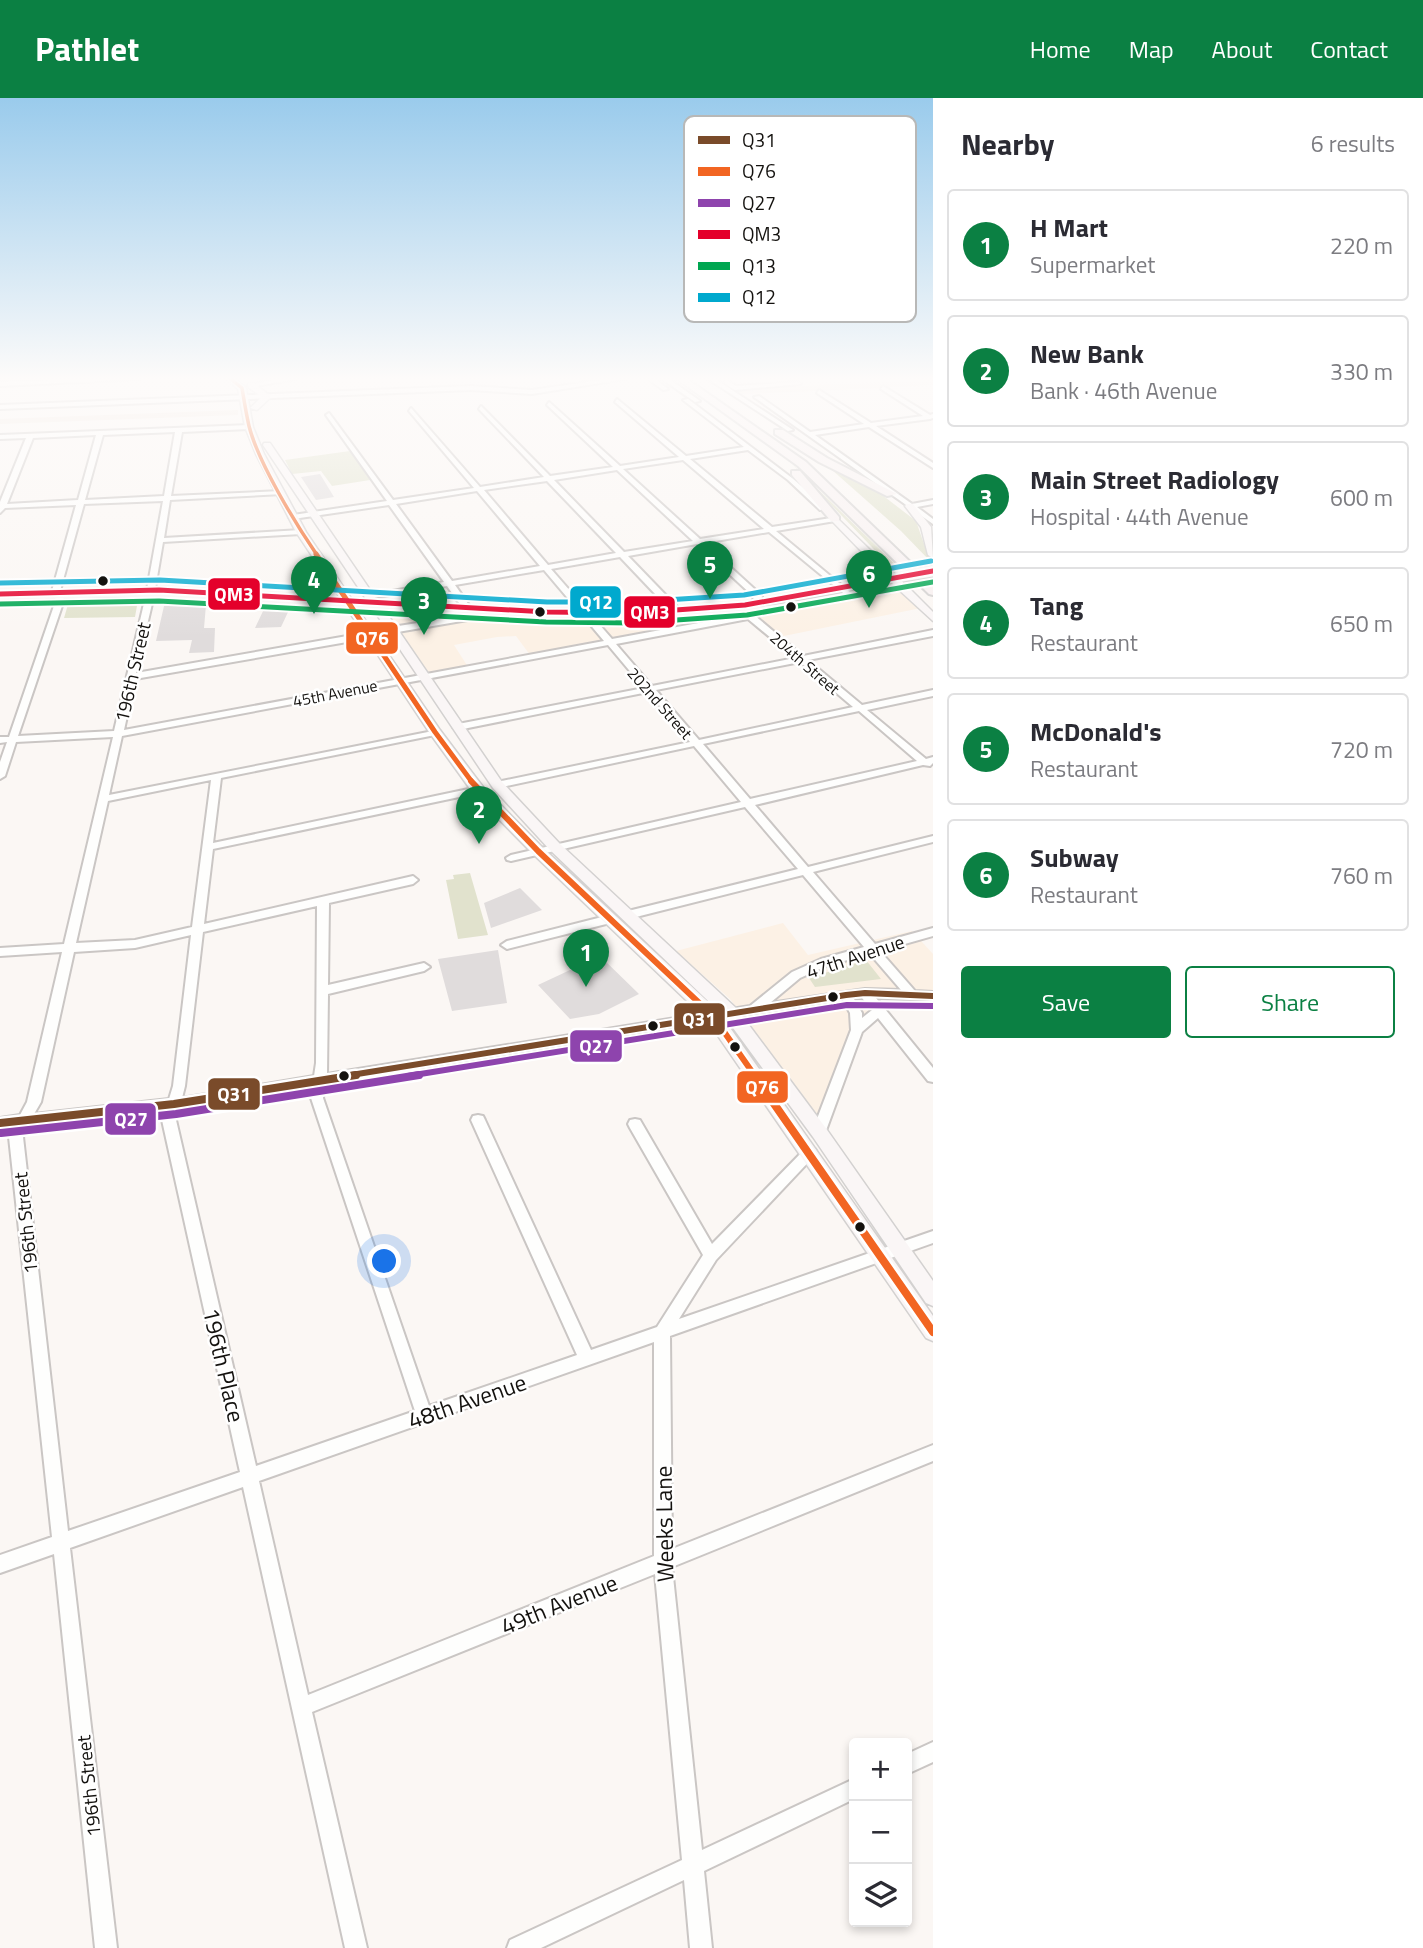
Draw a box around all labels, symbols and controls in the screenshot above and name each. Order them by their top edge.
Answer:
text: Pathlet [35,24,139,74]
text: Home [1030,31,1091,67]
text: Map [1129,31,1174,67]
text: About [1212,31,1272,67]
text: Contact [1310,31,1388,67]
legend [684,116,916,322]
text: Nearby [961,121,1054,167]
text: Q31 [742,125,776,154]
text: 6 results [1311,126,1395,161]
text: Q76 [742,156,776,185]
text: Q27 [742,188,776,217]
text: H Mart [1030,208,1108,247]
text: QM3 [742,219,781,248]
text: 1 [980,228,992,263]
text: 220 m [1330,228,1393,263]
text: Supermarket [1030,247,1155,282]
text: Q13 [742,251,776,280]
text: Q12 [742,282,776,311]
text: New Bank [1030,334,1144,373]
text: 2 [980,354,992,389]
text: 330 m [1330,354,1393,389]
text: Bank · 46th Avenue [1030,373,1217,408]
text: Main Street Radiology [1030,460,1279,499]
text: 3 [980,480,992,515]
text: 600 m [1330,480,1393,515]
text: Hospital · 44th Avenue [1030,499,1249,534]
pin: 5 [687,541,733,599]
pin: 6 [846,550,892,608]
pin: 4 [291,556,337,614]
unlabelled marker [96,574,110,588]
line badge: QM3 [207,577,261,611]
pin: 3 [401,577,447,635]
text: QM3 [214,579,254,608]
line badge: Q12 [569,585,622,619]
text: Tang [1030,586,1083,625]
text: Q12 [579,587,613,616]
line badge: QM3 [623,595,676,629]
text: QM3 [630,597,670,626]
unlabelled marker [784,600,798,614]
unlabelled marker [533,605,547,619]
text: 4 [980,606,992,641]
text: 650 m [1330,606,1393,641]
street label: 196th Street [106,619,158,725]
line badge: Q76 [345,621,399,655]
text: Q76 [355,623,389,652]
text: Restaurant [1030,625,1138,660]
street label: 204th Street [765,626,846,700]
street label: 202nd Street [622,662,698,745]
street label: 45th Avenue [291,673,379,713]
text: McDonald's [1030,712,1162,751]
text: 5 [980,732,992,767]
text: 720 m [1330,732,1393,767]
text: Restaurant [1030,751,1138,786]
pin: 2 [456,786,502,844]
text: Subway [1030,838,1119,877]
text: 6 [980,858,992,893]
text: 760 m [1330,858,1393,893]
text: Restaurant [1030,877,1138,912]
street label: 47th Avenue [802,926,908,986]
pin: 1 [563,929,609,987]
button: Save [961,966,1171,1038]
button: Share [1185,966,1395,1038]
unlabelled marker [826,990,840,1004]
line badge: Q31 [673,1002,726,1036]
text: Q31 [682,1004,716,1033]
unlabelled marker [646,1019,660,1033]
line badge: Q27 [569,1029,623,1063]
text: Q27 [579,1031,613,1060]
unlabelled marker [728,1040,742,1054]
unlabelled marker [337,1069,351,1083]
line badge: Q76 [736,1070,789,1104]
text: Q76 [745,1072,779,1101]
line badge: Q31 [207,1077,261,1111]
text: Q31 [217,1079,251,1108]
line badge: Q27 [104,1102,157,1136]
text: Q27 [114,1104,148,1133]
street label: 196th Street [5,1170,45,1275]
unlabelled marker [853,1220,867,1234]
your location [367,1244,401,1278]
street label: 196th Place [194,1304,254,1426]
street label: 48th Avenue [403,1364,531,1438]
street label: Weeks Lane [645,1465,683,1583]
street label: 49th Avenue [495,1565,623,1643]
street label: 196th Street [68,1733,108,1838]
map controls [849,1738,912,1927]
button: + [849,1738,912,1801]
button: − [849,1801,912,1864]
button: layers [849,1864,912,1927]

